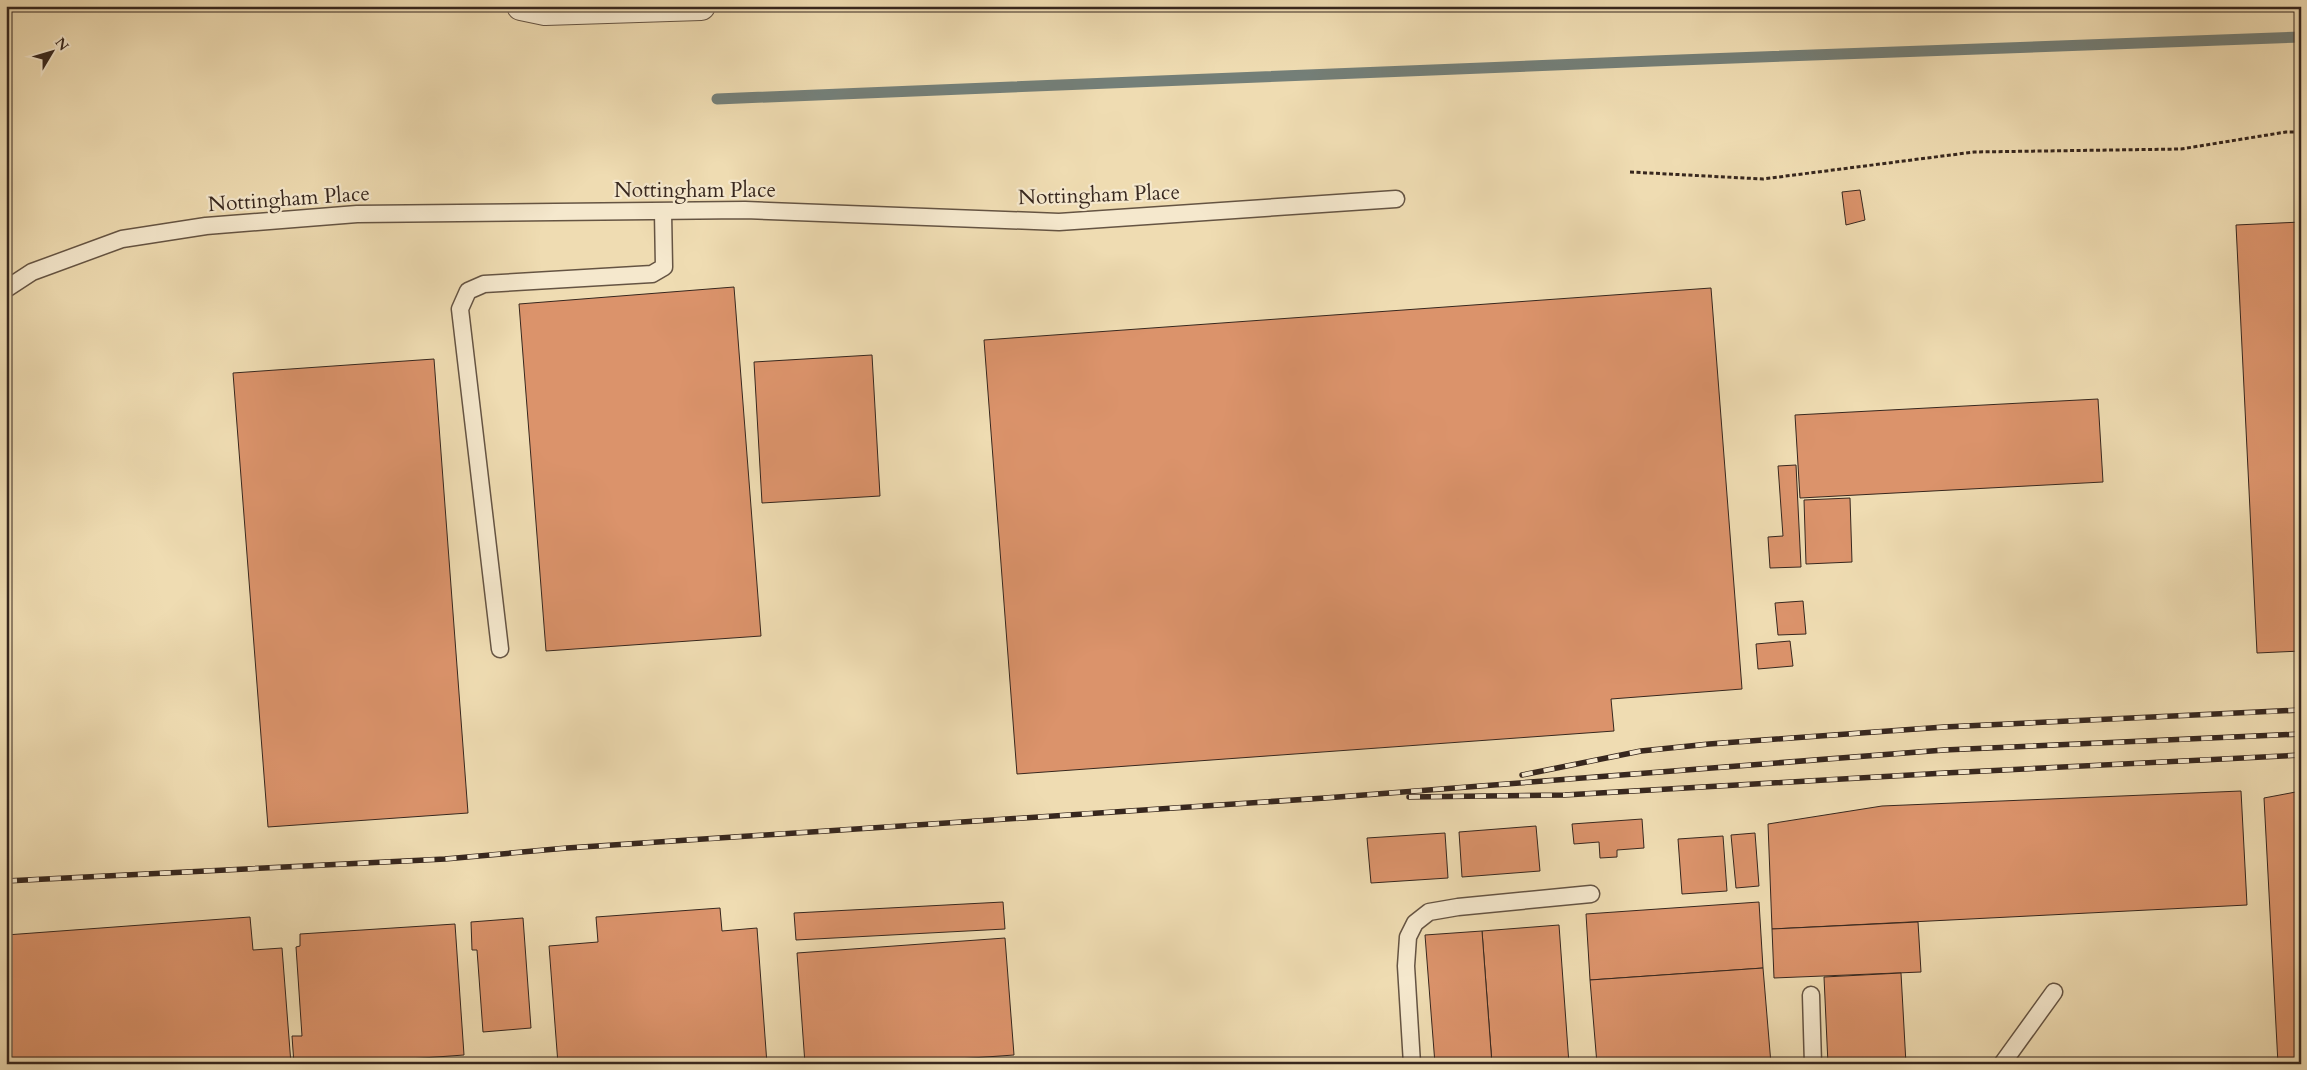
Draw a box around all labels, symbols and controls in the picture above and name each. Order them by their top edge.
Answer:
north arrow [28,28,78,78]
text: N [51,34,73,55]
street label: Nottingham Place [614,176,776,205]
street label: Nottingham Place [1017,178,1181,212]
street label: Nottingham Place [207,179,371,219]

